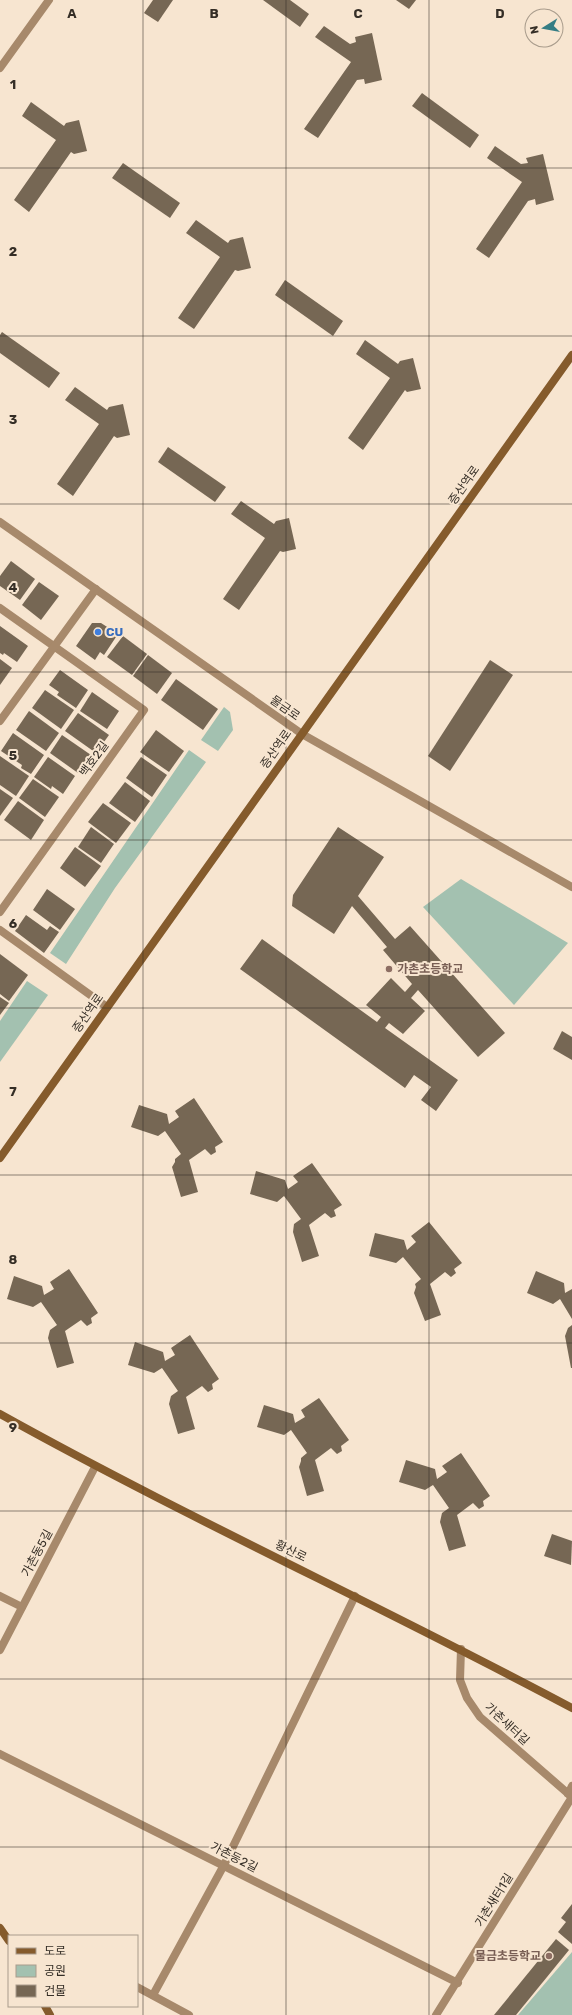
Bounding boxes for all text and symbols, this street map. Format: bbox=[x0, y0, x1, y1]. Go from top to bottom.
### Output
text: A bbox=[67, 6, 77, 21]
text: B bbox=[209, 6, 219, 21]
text: C bbox=[353, 6, 363, 21]
text: D bbox=[495, 6, 505, 21]
north arrow bbox=[524, 8, 564, 48]
text: N bbox=[528, 25, 542, 35]
text: 1 bbox=[10, 77, 16, 92]
text: 2 bbox=[9, 244, 17, 259]
text: 3 bbox=[9, 412, 18, 427]
street label: 증산역로 bbox=[446, 463, 482, 507]
text: 4 bbox=[9, 580, 18, 595]
place label: CU bbox=[106, 625, 123, 639]
marker: CU bbox=[93, 627, 103, 637]
street label: 물금로 bbox=[267, 693, 303, 723]
street label: 증산역로 bbox=[258, 727, 294, 771]
street label: 백호2길 bbox=[77, 739, 111, 779]
text: 5 bbox=[9, 748, 17, 763]
text: 6 bbox=[9, 916, 18, 931]
place label: 가촌초등학교 bbox=[397, 962, 463, 976]
marker: 가촌초등학교 bbox=[384, 964, 394, 974]
street label: 증산역로 bbox=[70, 991, 106, 1035]
text: 7 bbox=[9, 1084, 17, 1099]
text: 8 bbox=[9, 1252, 18, 1267]
text: 9 bbox=[9, 1420, 17, 1435]
street label: 가촌동5길 bbox=[19, 1527, 55, 1579]
street label: 황산로 bbox=[273, 1537, 309, 1565]
street label: 가촌새터길 bbox=[482, 1700, 532, 1748]
street label: 가촌동2길 bbox=[208, 1839, 260, 1875]
street label: 가촌새터1길 bbox=[472, 1871, 516, 1929]
legend bbox=[8, 1935, 138, 2007]
text: 도로 bbox=[44, 1944, 66, 1958]
place label: 물금초등학교 bbox=[475, 1949, 541, 1963]
marker: 물금초등학교 bbox=[544, 1951, 554, 1961]
text: 공원 bbox=[44, 1964, 66, 1978]
text: 건물 bbox=[44, 1984, 66, 1998]

